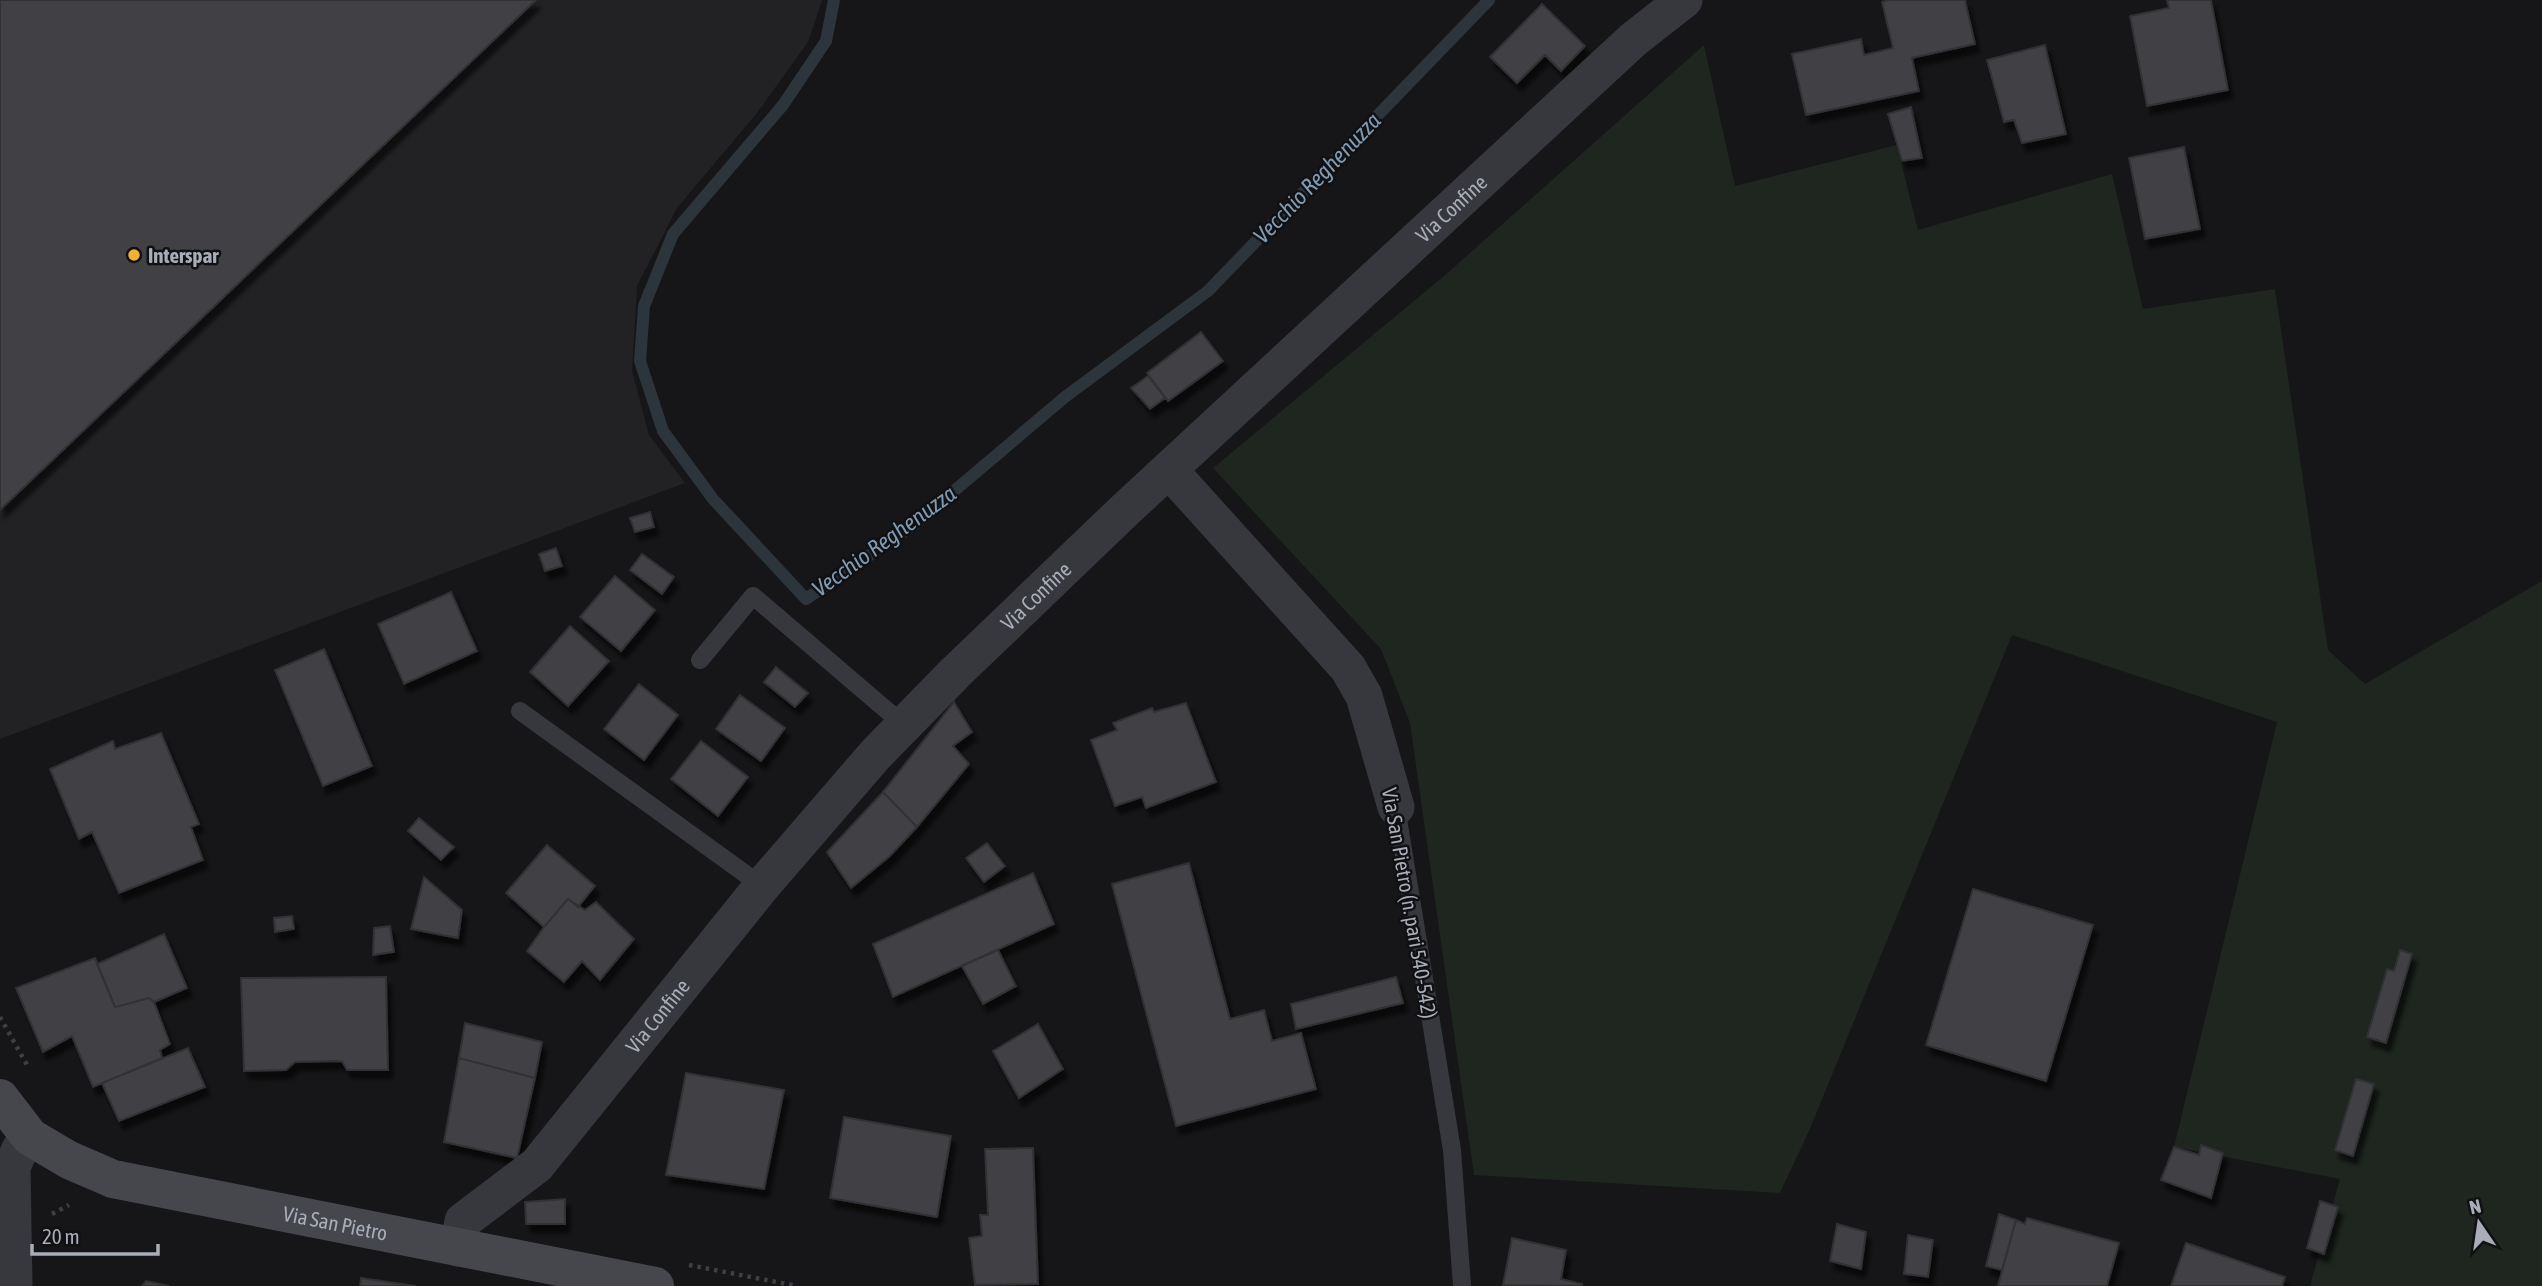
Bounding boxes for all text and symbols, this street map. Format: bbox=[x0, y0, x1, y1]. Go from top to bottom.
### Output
water label: Vecchio Reghenuzza bbox=[1248, 107, 1386, 249]
street label: Via Confine bbox=[1411, 170, 1491, 247]
place label: Interspar bbox=[148, 243, 219, 267]
marker: Interspar bbox=[126, 247, 142, 263]
water label: Vecchio Reghenuzza bbox=[807, 480, 961, 602]
street label: Via Confine bbox=[996, 557, 1076, 635]
street label: Via San Pietro (n. pari 540-542) bbox=[1378, 786, 1442, 1020]
street label: Via Confine bbox=[621, 974, 694, 1057]
north arrow bbox=[2444, 1188, 2514, 1258]
text: N bbox=[2467, 1194, 2483, 1218]
street label: Via San Pietro bbox=[281, 1201, 390, 1245]
scale bar bbox=[32, 1212, 158, 1256]
text: 20 m bbox=[42, 1224, 80, 1248]

